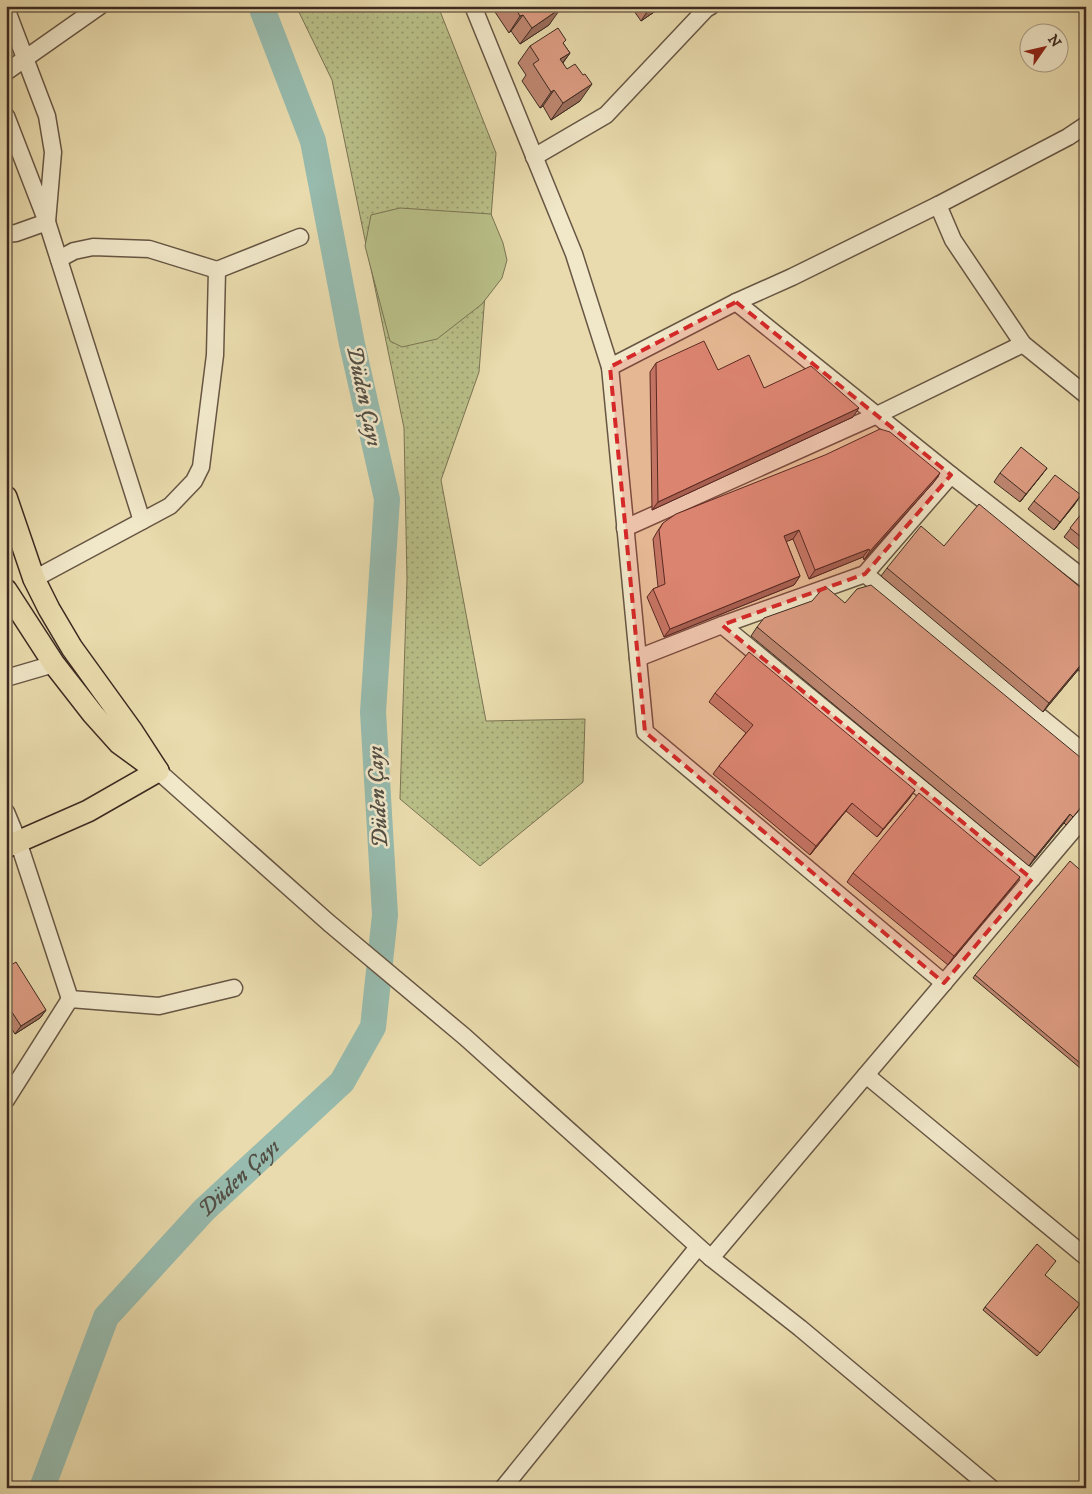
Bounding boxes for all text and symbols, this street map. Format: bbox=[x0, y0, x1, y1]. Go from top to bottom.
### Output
north arrow bbox=[1020, 22, 1070, 72]
text: N bbox=[1043, 31, 1065, 52]
water label: Düden Çayı bbox=[340, 343, 388, 449]
water label: Düden Çayı bbox=[362, 745, 394, 849]
water label: Düden Çayı bbox=[192, 1133, 286, 1223]

